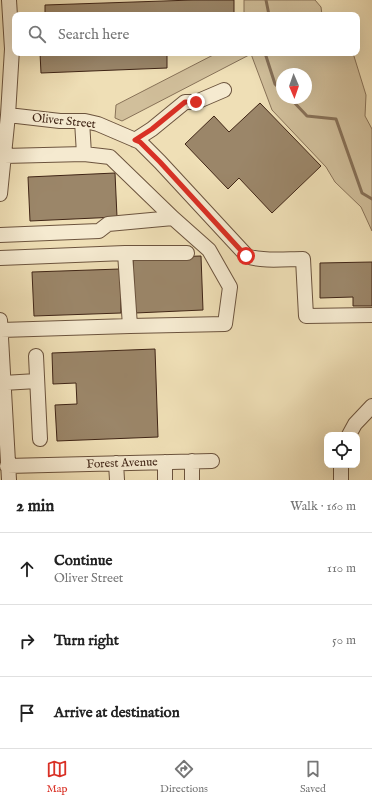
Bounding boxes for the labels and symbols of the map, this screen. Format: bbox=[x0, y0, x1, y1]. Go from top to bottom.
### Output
north arrow bbox=[276, 68, 312, 104]
route end bbox=[187, 93, 205, 111]
street label: Oliver Street bbox=[31, 110, 97, 132]
route start bbox=[237, 247, 255, 265]
street label: Forest Avenue bbox=[86, 454, 158, 472]

